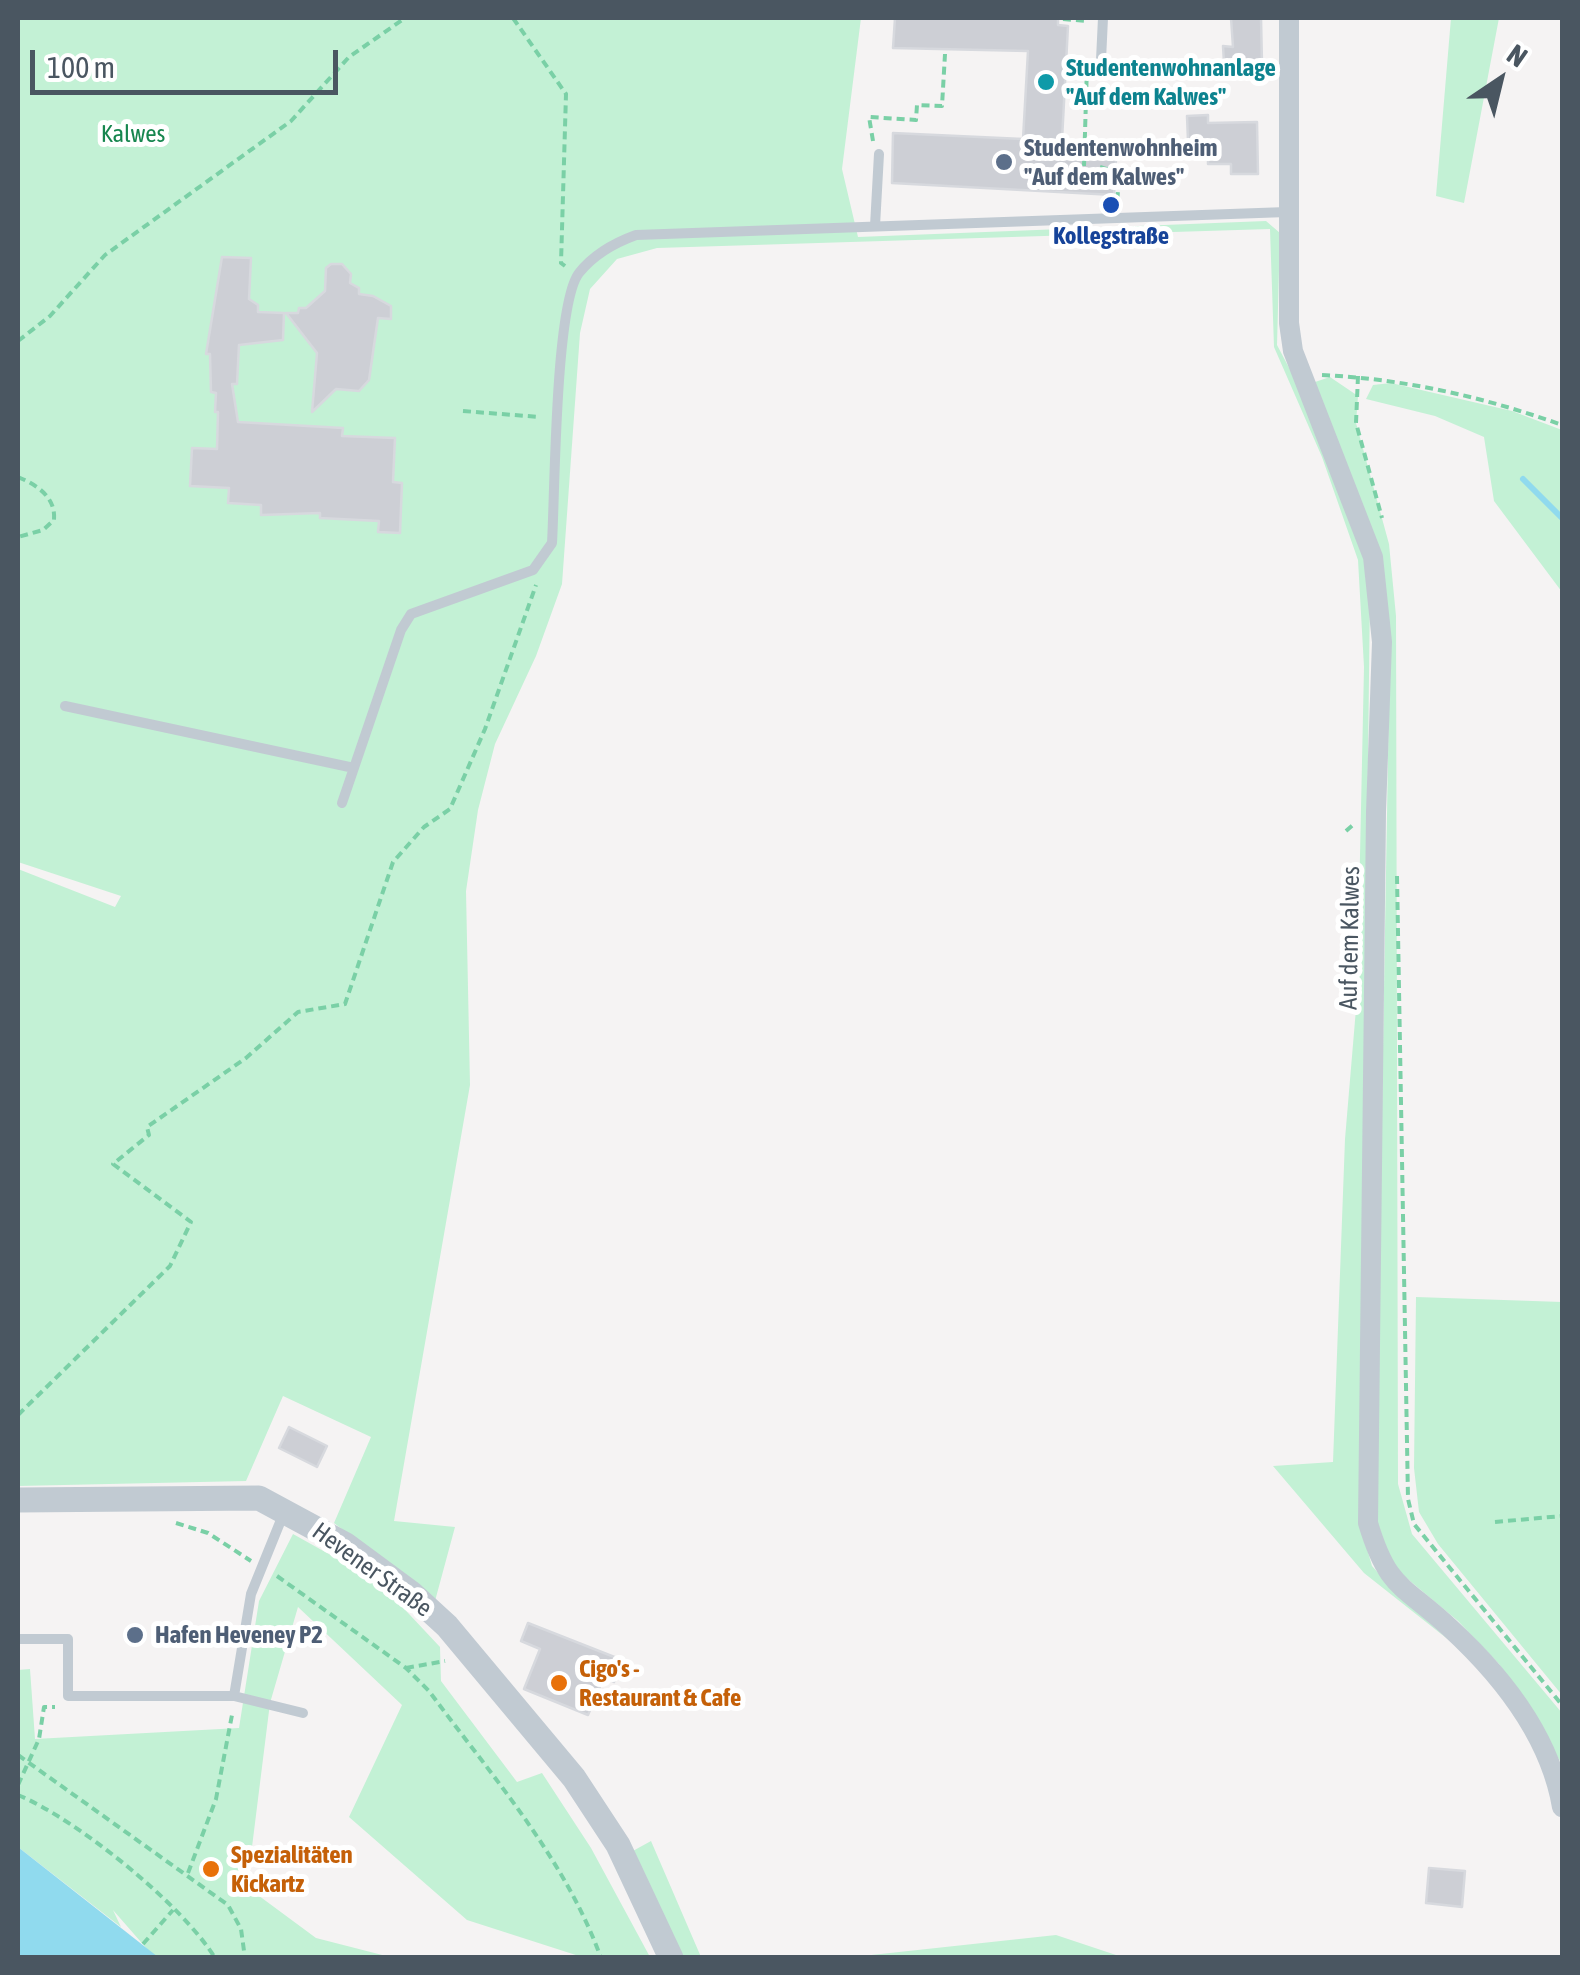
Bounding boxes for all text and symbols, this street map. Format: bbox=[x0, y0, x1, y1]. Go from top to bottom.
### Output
scale bar bbox=[35, 30, 342, 92]
north arrow bbox=[1450, 30, 1550, 130]
text: N bbox=[1501, 38, 1533, 73]
text: 100 m bbox=[47, 50, 115, 84]
place label: Studentenwohnanlage "Auf dem Kalwes" bbox=[1066, 53, 1276, 112]
marker: Studentenwohnanlage "Auf dem Kalwes" bbox=[1035, 71, 1057, 93]
park label: Kalwes bbox=[101, 119, 165, 149]
place label: Studentenwohnheim "Auf dem Kalwes" bbox=[1024, 133, 1217, 192]
marker: Studentenwohnheim "Auf dem Kalwes" bbox=[993, 151, 1015, 173]
marker: Kollegstraße bbox=[1100, 194, 1122, 216]
place label: Kollegstraße bbox=[1053, 221, 1169, 251]
street label: Auf dem Kalwes bbox=[1334, 866, 1366, 1010]
street label: Hevener Straße bbox=[306, 1517, 438, 1623]
place label: Hafen Heveney P2 bbox=[155, 1620, 323, 1650]
marker: Hafen Heveney P2 bbox=[124, 1624, 146, 1646]
place label: Cigo's - Restaurant & Cafe bbox=[579, 1654, 741, 1713]
marker: Cigo's - Restaurant & Cafe bbox=[548, 1672, 570, 1694]
place label: Spezialitäten Kickartz bbox=[231, 1840, 353, 1899]
marker: Spezialitäten Kickartz bbox=[200, 1858, 222, 1880]

